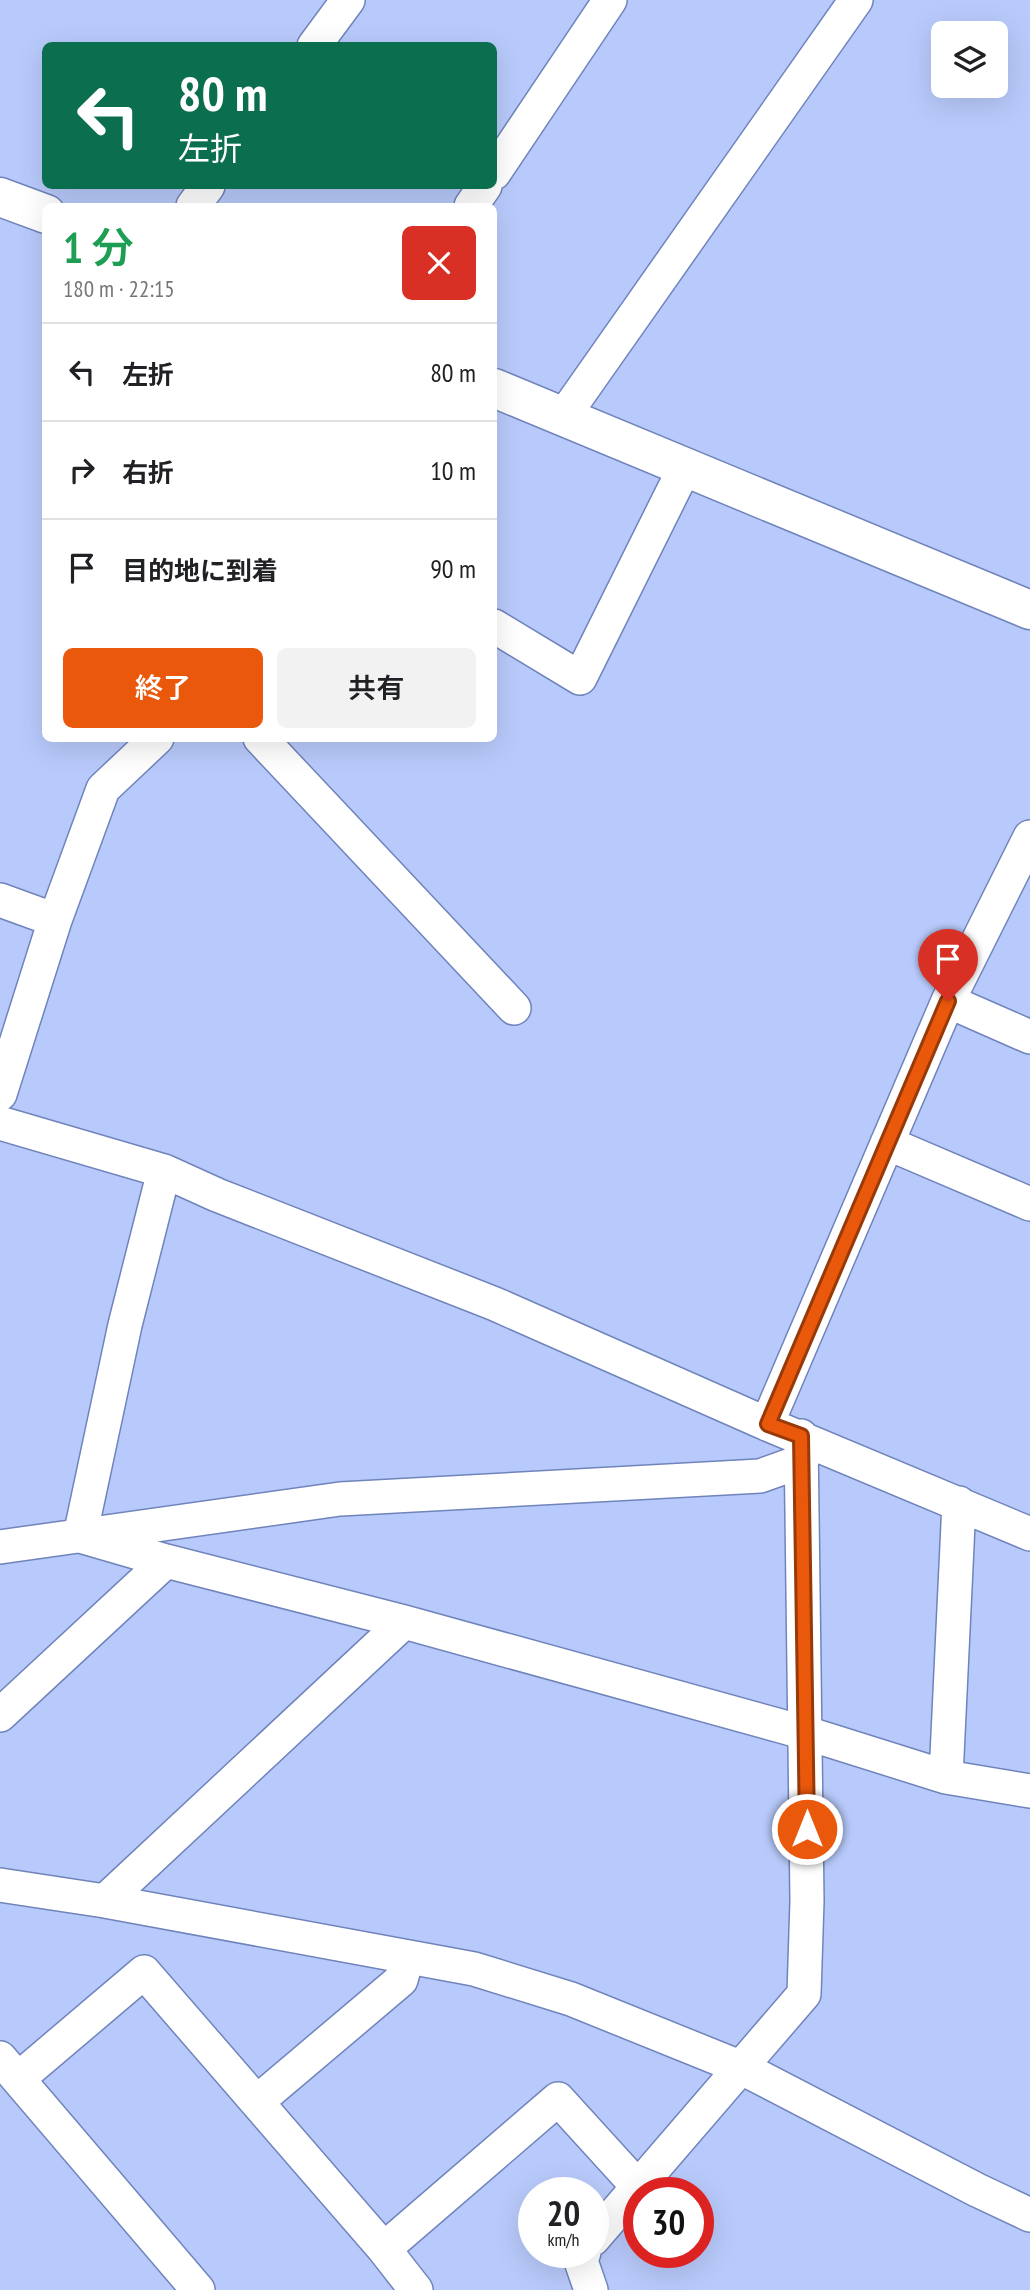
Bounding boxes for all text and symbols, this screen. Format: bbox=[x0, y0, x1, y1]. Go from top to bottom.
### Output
map controls bbox=[931, 21, 1008, 98]
button: layers bbox=[931, 21, 1008, 98]
text: 80 m bbox=[178, 61, 267, 125]
icon: left bbox=[63, 70, 154, 161]
text: 左折 bbox=[178, 127, 242, 169]
text: 1 分 bbox=[63, 220, 134, 275]
button: close bbox=[402, 226, 476, 300]
text: 180 m · 22:15 bbox=[63, 274, 175, 303]
icon: left bbox=[63, 353, 101, 391]
text: 80 m bbox=[430, 356, 476, 389]
text: 左折 bbox=[122, 358, 174, 391]
icon: right bbox=[63, 451, 101, 489]
text: 10 m bbox=[430, 454, 476, 487]
text: 右折 bbox=[122, 456, 174, 489]
icon: arrive bbox=[63, 549, 101, 587]
text: 90 m bbox=[430, 552, 476, 585]
text: 目的地に到着 bbox=[122, 554, 278, 587]
button: 終了 bbox=[63, 648, 263, 728]
button: 共有 bbox=[277, 648, 476, 728]
pin bbox=[918, 929, 978, 1001]
icon: arrive bbox=[929, 940, 967, 978]
position arrow bbox=[770, 1792, 844, 1866]
speed limit sign: 30 bbox=[623, 2177, 714, 2268]
text: 20 bbox=[547, 2190, 580, 2236]
text: km/h bbox=[548, 2228, 579, 2251]

